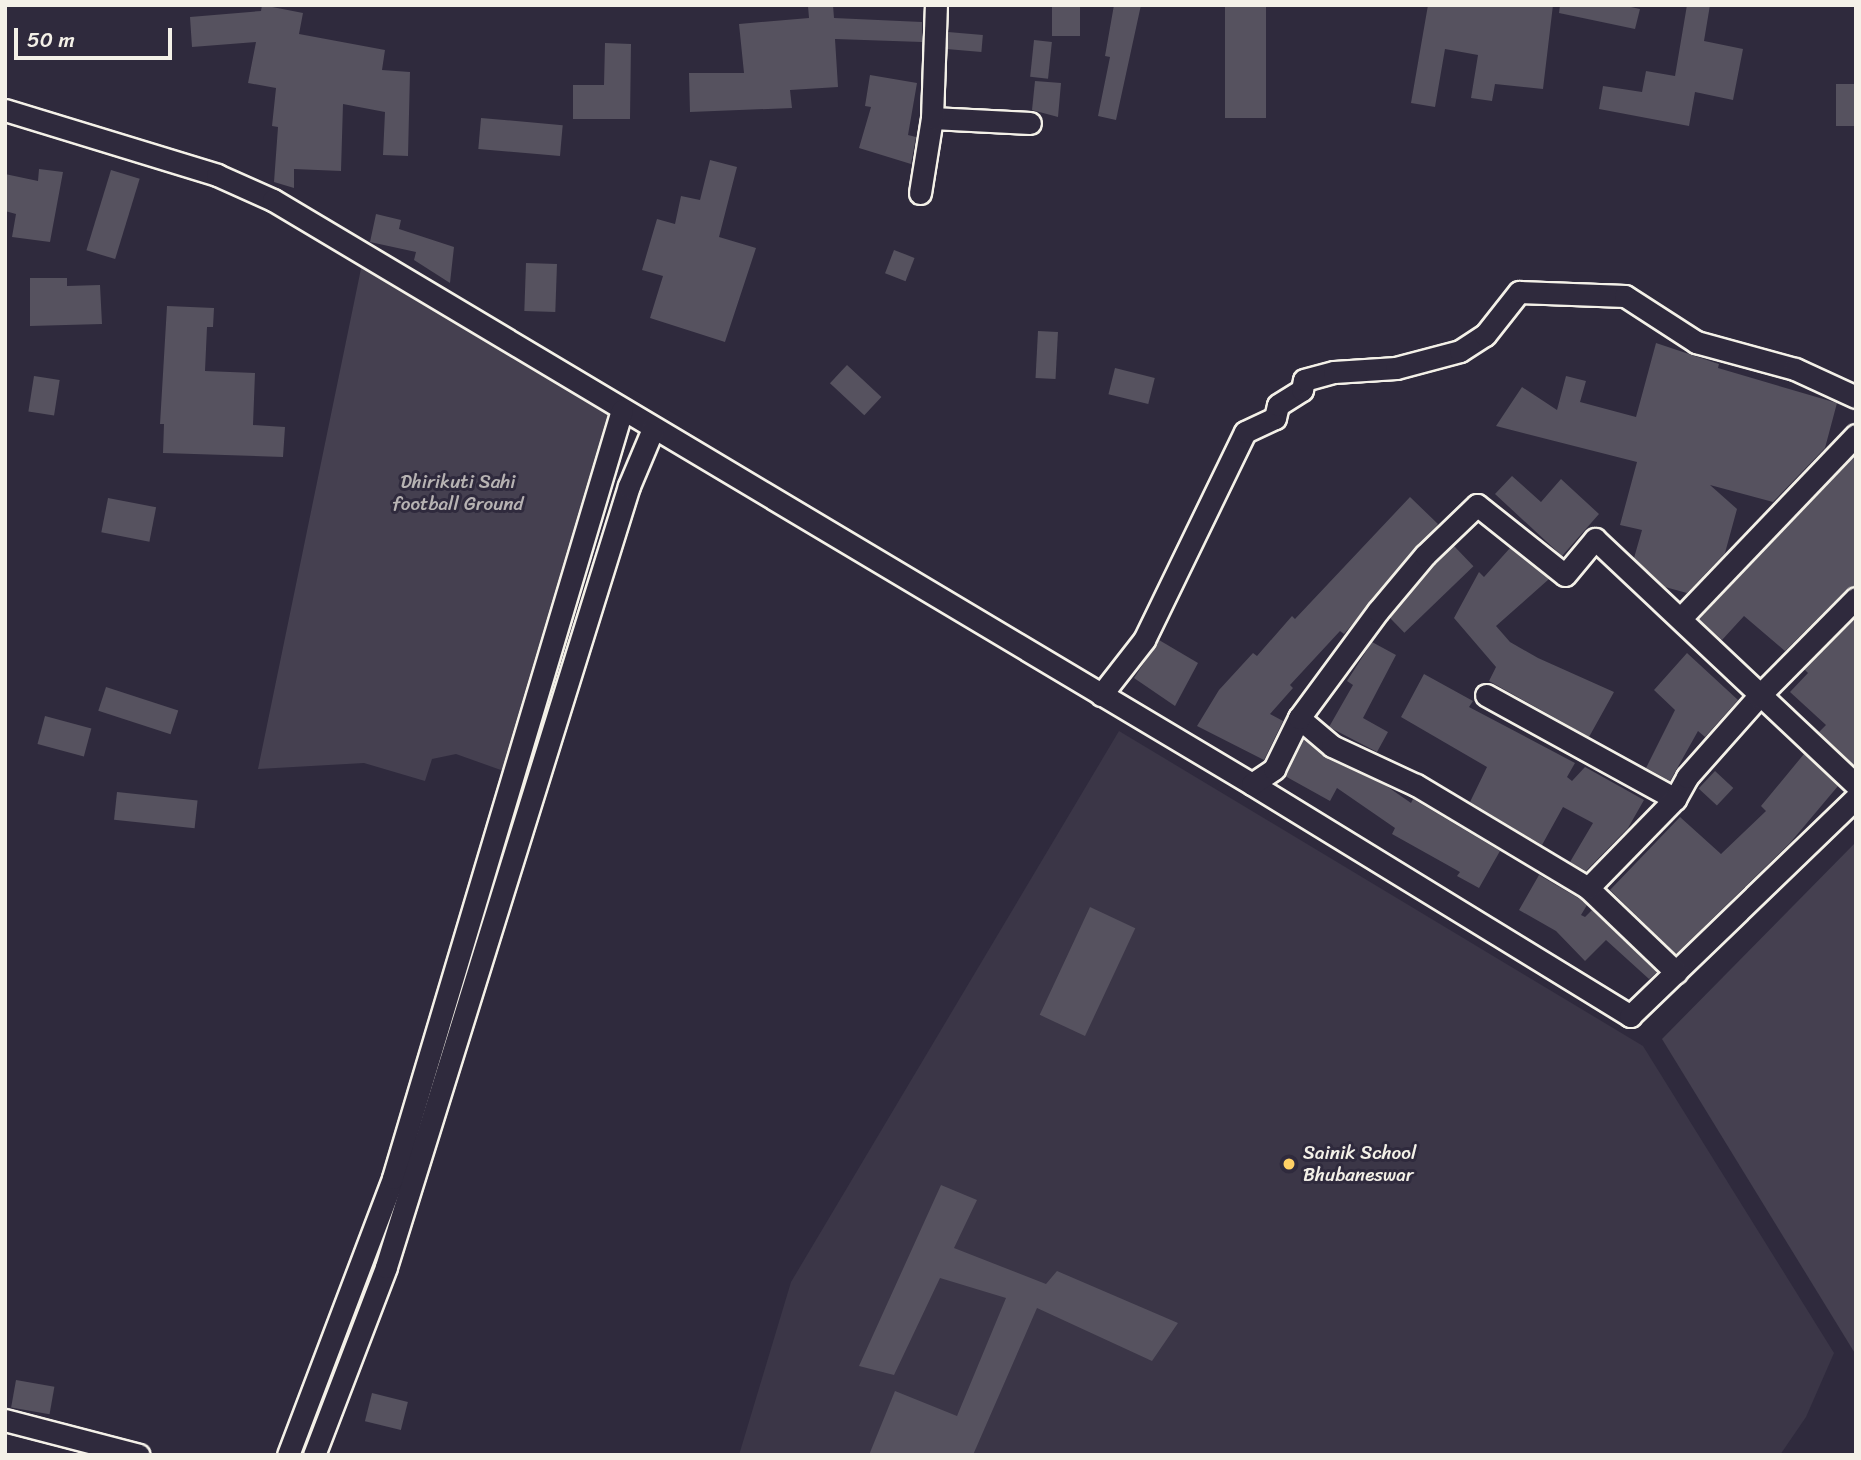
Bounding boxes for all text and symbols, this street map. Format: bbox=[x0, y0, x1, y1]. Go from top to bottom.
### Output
scale bar bbox=[18, 14, 175, 58]
text: 50 m bbox=[27, 21, 75, 59]
park label: Dhirikuti Sahi football Ground bbox=[392, 471, 524, 515]
place label: Sainik School Bhubaneswar bbox=[1303, 1142, 1416, 1186]
marker: Sainik School Bhubaneswar bbox=[1281, 1156, 1297, 1172]

